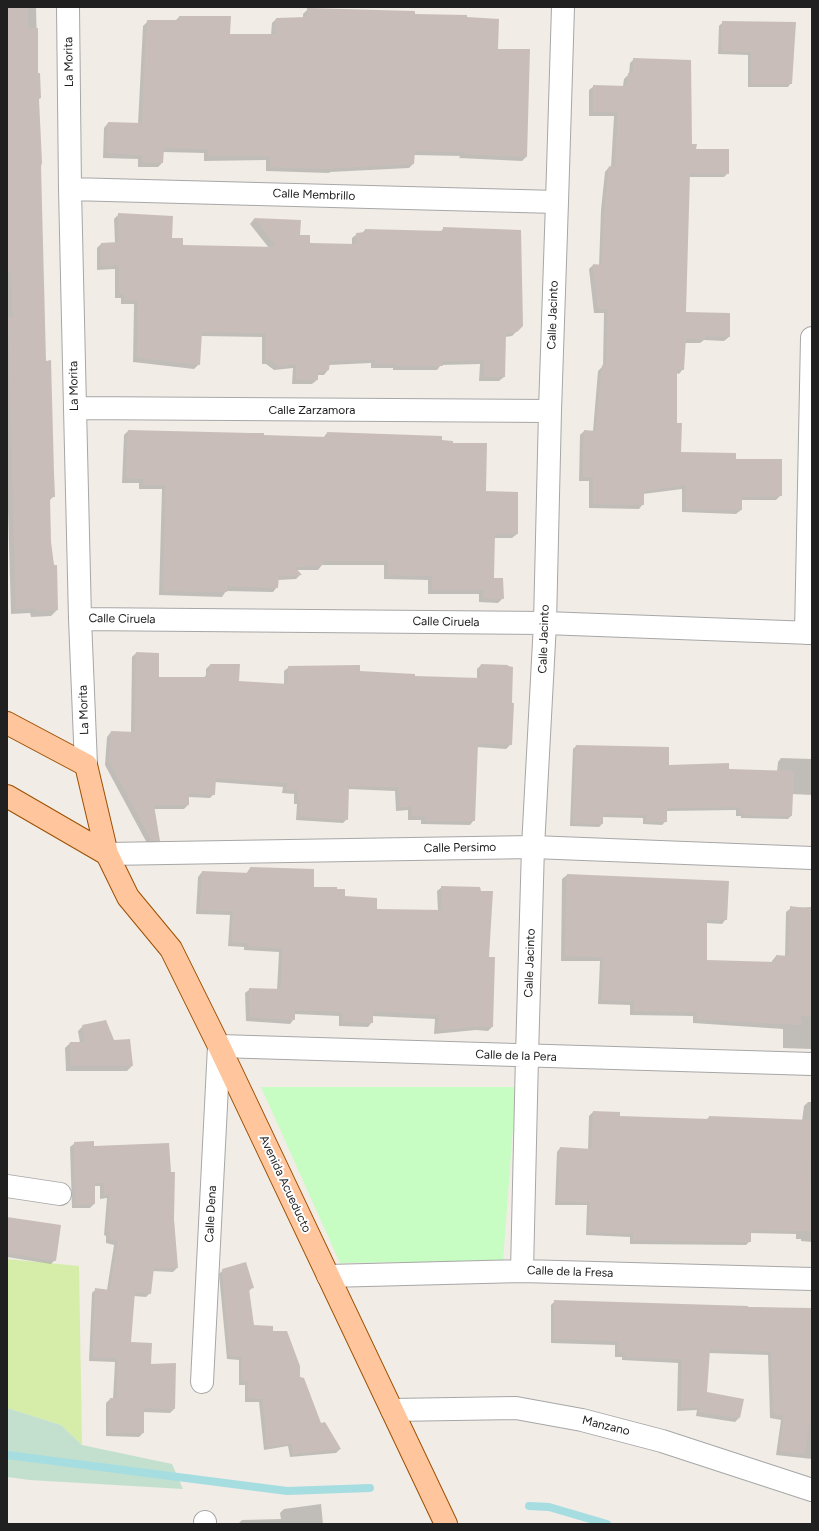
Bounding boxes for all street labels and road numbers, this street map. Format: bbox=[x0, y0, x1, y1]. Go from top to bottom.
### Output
street label: La Morita bbox=[61, 37, 77, 87]
street label: Calle Membrillo bbox=[272, 186, 356, 204]
street label: Calle Jacinto bbox=[545, 280, 561, 350]
street label: La Morita bbox=[66, 361, 82, 411]
street label: Calle Zarzamora bbox=[269, 403, 355, 417]
street label: Calle Jacinto bbox=[536, 604, 552, 674]
street label: Calle Ciruela bbox=[88, 611, 156, 627]
street label: Calle Ciruela bbox=[412, 614, 480, 630]
street label: La Morita bbox=[76, 685, 92, 735]
street label: Calle Persimo bbox=[424, 840, 496, 856]
street label: Calle Jacinto bbox=[522, 928, 538, 998]
street label: Calle de la Pera bbox=[475, 1047, 557, 1065]
street label: Avenida Acueducto bbox=[256, 1133, 314, 1235]
street label: Calle Dena bbox=[202, 1185, 220, 1243]
street label: Calle de la Fresa bbox=[526, 1263, 614, 1281]
street label: Manzano bbox=[581, 1413, 631, 1439]

